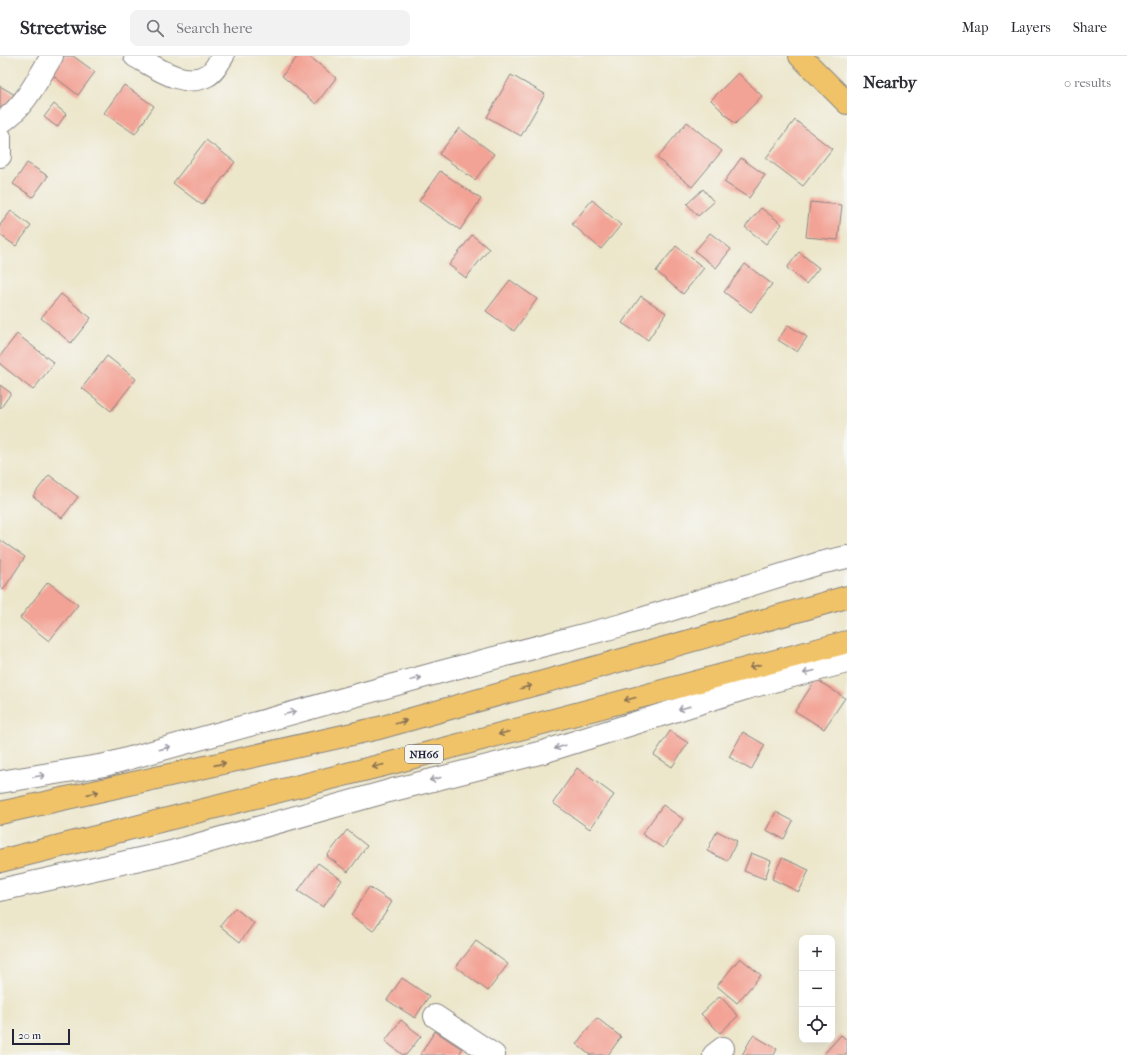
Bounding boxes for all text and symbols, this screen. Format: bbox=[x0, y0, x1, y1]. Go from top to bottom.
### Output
search box bbox=[130, 10, 410, 46]
text: Streetwise bbox=[20, 17, 106, 39]
icon: search bbox=[144, 17, 166, 39]
text: Search here bbox=[176, 19, 252, 37]
text: Map bbox=[962, 19, 989, 36]
text: Layers bbox=[1011, 19, 1051, 36]
text: Share bbox=[1073, 19, 1107, 36]
text: Nearby bbox=[863, 72, 917, 92]
text: 0 results bbox=[1064, 75, 1111, 90]
one-way arrow bbox=[749, 663, 762, 670]
one-way arrow bbox=[803, 669, 816, 676]
one-way arrow bbox=[409, 674, 422, 682]
one-way arrow bbox=[519, 683, 532, 690]
one-way arrow bbox=[623, 696, 636, 703]
one-way arrow bbox=[679, 704, 691, 712]
one-way arrow bbox=[284, 709, 297, 716]
one-way arrow bbox=[394, 718, 407, 725]
one-way arrow bbox=[498, 729, 511, 737]
one-way arrow bbox=[159, 744, 172, 751]
one-way arrow bbox=[554, 744, 567, 751]
road number: NH66 bbox=[405, 745, 443, 763]
one-way arrow bbox=[213, 760, 226, 768]
one-way arrow bbox=[372, 762, 385, 770]
one-way arrow bbox=[32, 772, 45, 780]
one-way arrow bbox=[428, 776, 441, 784]
one-way arrow bbox=[86, 788, 99, 796]
map controls bbox=[799, 935, 835, 1043]
button: + bbox=[799, 935, 835, 971]
button: − bbox=[799, 971, 835, 1007]
button: locate bbox=[799, 1007, 835, 1043]
scale bar bbox=[12, 1027, 70, 1046]
text: 20 m bbox=[18, 1029, 41, 1042]

